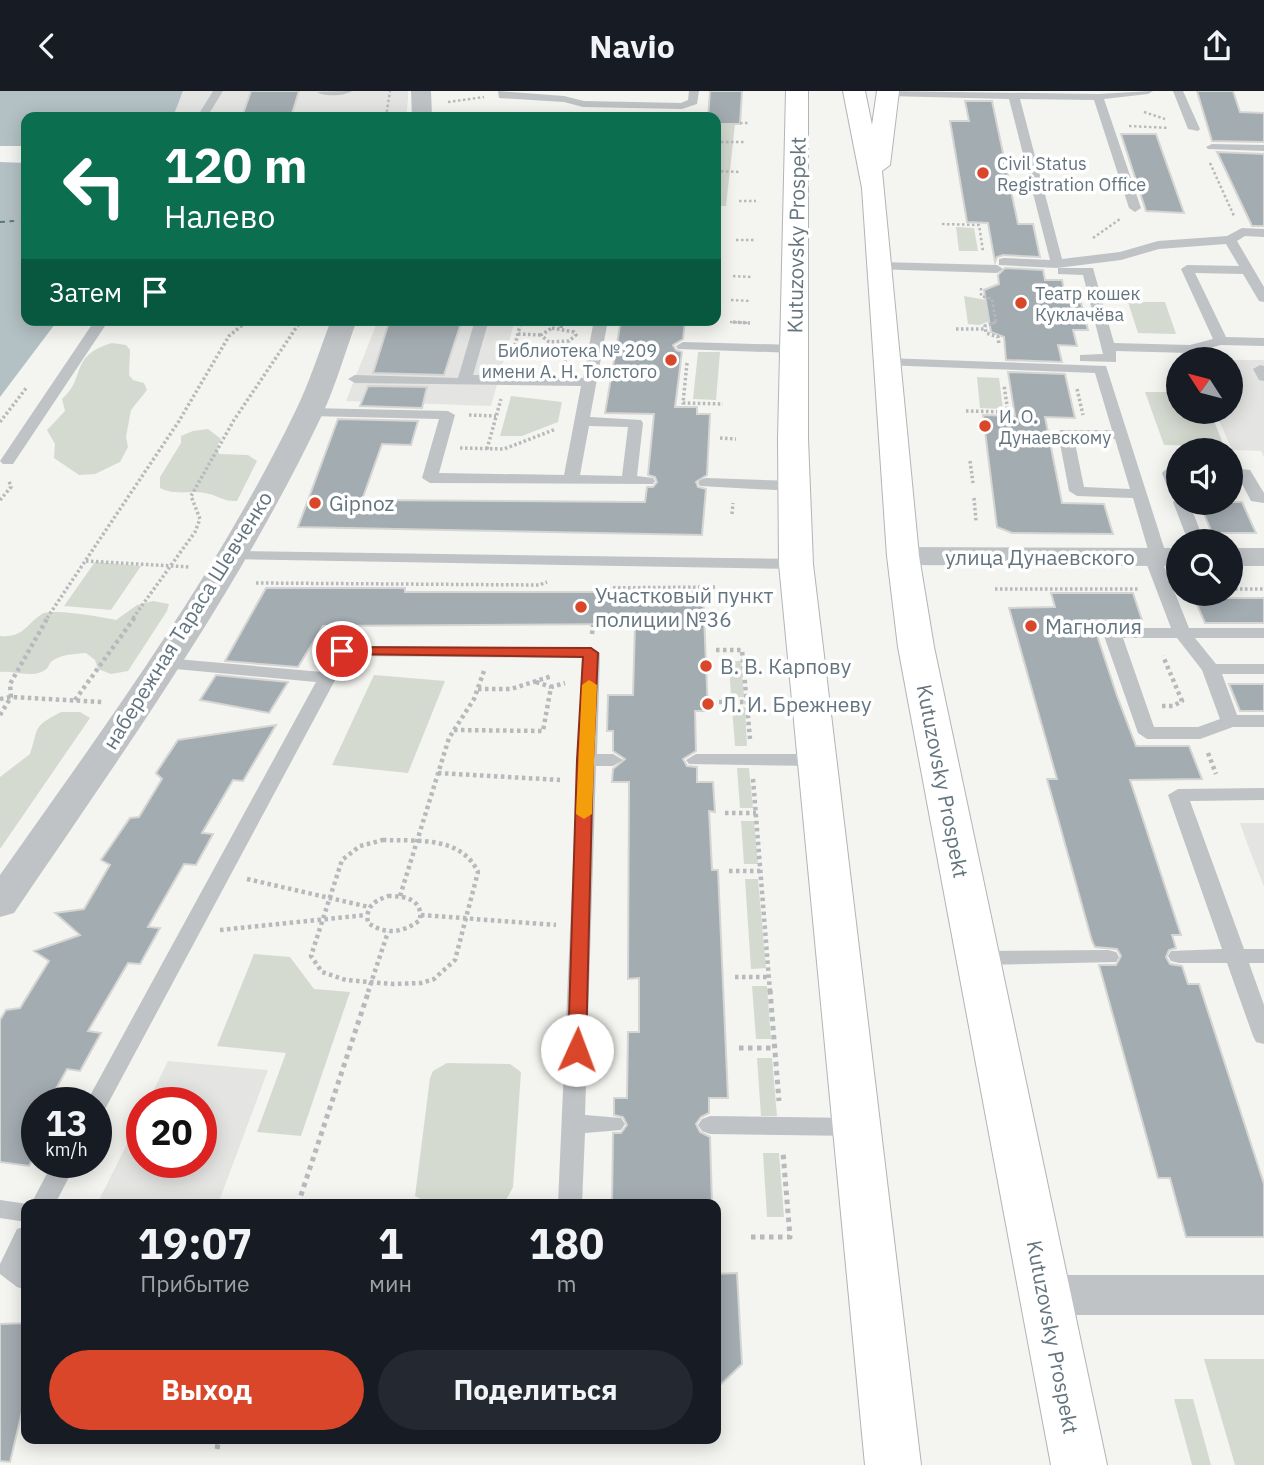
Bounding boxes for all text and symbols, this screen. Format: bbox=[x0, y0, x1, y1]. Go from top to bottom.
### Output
text: Navio bbox=[589, 25, 675, 67]
icon: back bbox=[28, 27, 66, 65]
icon: share bbox=[1198, 27, 1236, 65]
text: 120 m bbox=[164, 133, 308, 196]
street label: Kutuzovsky Prospekt bbox=[780, 136, 812, 334]
icon: left bbox=[49, 140, 140, 231]
place label: Civil Status Registration Office bbox=[997, 152, 1146, 196]
marker: Civil Status Registration Office bbox=[975, 165, 991, 181]
text: Налево bbox=[164, 195, 275, 237]
icon: arrive bbox=[136, 273, 174, 311]
text: Затем bbox=[49, 275, 122, 309]
place label: Театр кошек Куклачёва bbox=[1035, 282, 1140, 326]
marker: Театр кошек Куклачёва bbox=[1013, 295, 1029, 311]
place label: Библиотека № 209 имени А. Н. Толстого bbox=[481, 339, 657, 383]
north arrow bbox=[1166, 347, 1242, 423]
map controls bbox=[1166, 347, 1243, 606]
marker: Библиотека № 209 имени А. Н. Толстого bbox=[663, 352, 679, 368]
place label: И. О. Дунаевскому bbox=[999, 405, 1111, 449]
marker: И. О. Дунаевскому bbox=[977, 418, 993, 434]
button: sound bbox=[1166, 438, 1243, 515]
street label: набережная Тараса Шевченко bbox=[96, 486, 278, 754]
place label: Gipnoz bbox=[329, 489, 395, 517]
marker: Gipnoz bbox=[307, 495, 323, 511]
button: search bbox=[1166, 529, 1243, 606]
street label: улица Дунаевского bbox=[945, 543, 1135, 571]
place label: Участковый пункт полиции №36 bbox=[595, 581, 773, 633]
marker: Участковый пункт полиции №36 bbox=[573, 599, 589, 615]
place label: Магнолия bbox=[1045, 612, 1142, 640]
marker: Магнолия bbox=[1023, 618, 1039, 634]
pin bbox=[312, 621, 372, 681]
icon: arrive bbox=[323, 632, 361, 670]
place label: В. В. Карпову bbox=[720, 652, 852, 680]
marker: В. В. Карпову bbox=[698, 658, 714, 674]
street label: Kutuzovsky Prospekt bbox=[911, 682, 975, 880]
place label: Л. И. Брежневу bbox=[722, 690, 872, 718]
marker: Л. И. Брежневу bbox=[700, 696, 716, 712]
position arrow bbox=[540, 1013, 614, 1087]
speed limit sign: 20 bbox=[126, 1087, 217, 1178]
text: 13 bbox=[45, 1100, 88, 1146]
text: km/h bbox=[45, 1138, 88, 1161]
text: 19:07 bbox=[138, 1216, 252, 1271]
text: 1 bbox=[378, 1216, 403, 1271]
text: 180 bbox=[529, 1216, 604, 1271]
street label: Kutuzovsky Prospekt bbox=[1021, 1238, 1085, 1436]
text: Прибытие bbox=[140, 1268, 250, 1298]
text: мин bbox=[369, 1268, 412, 1298]
text: m bbox=[556, 1268, 577, 1298]
button: Выход bbox=[49, 1350, 364, 1430]
button: Поделиться bbox=[378, 1350, 693, 1430]

